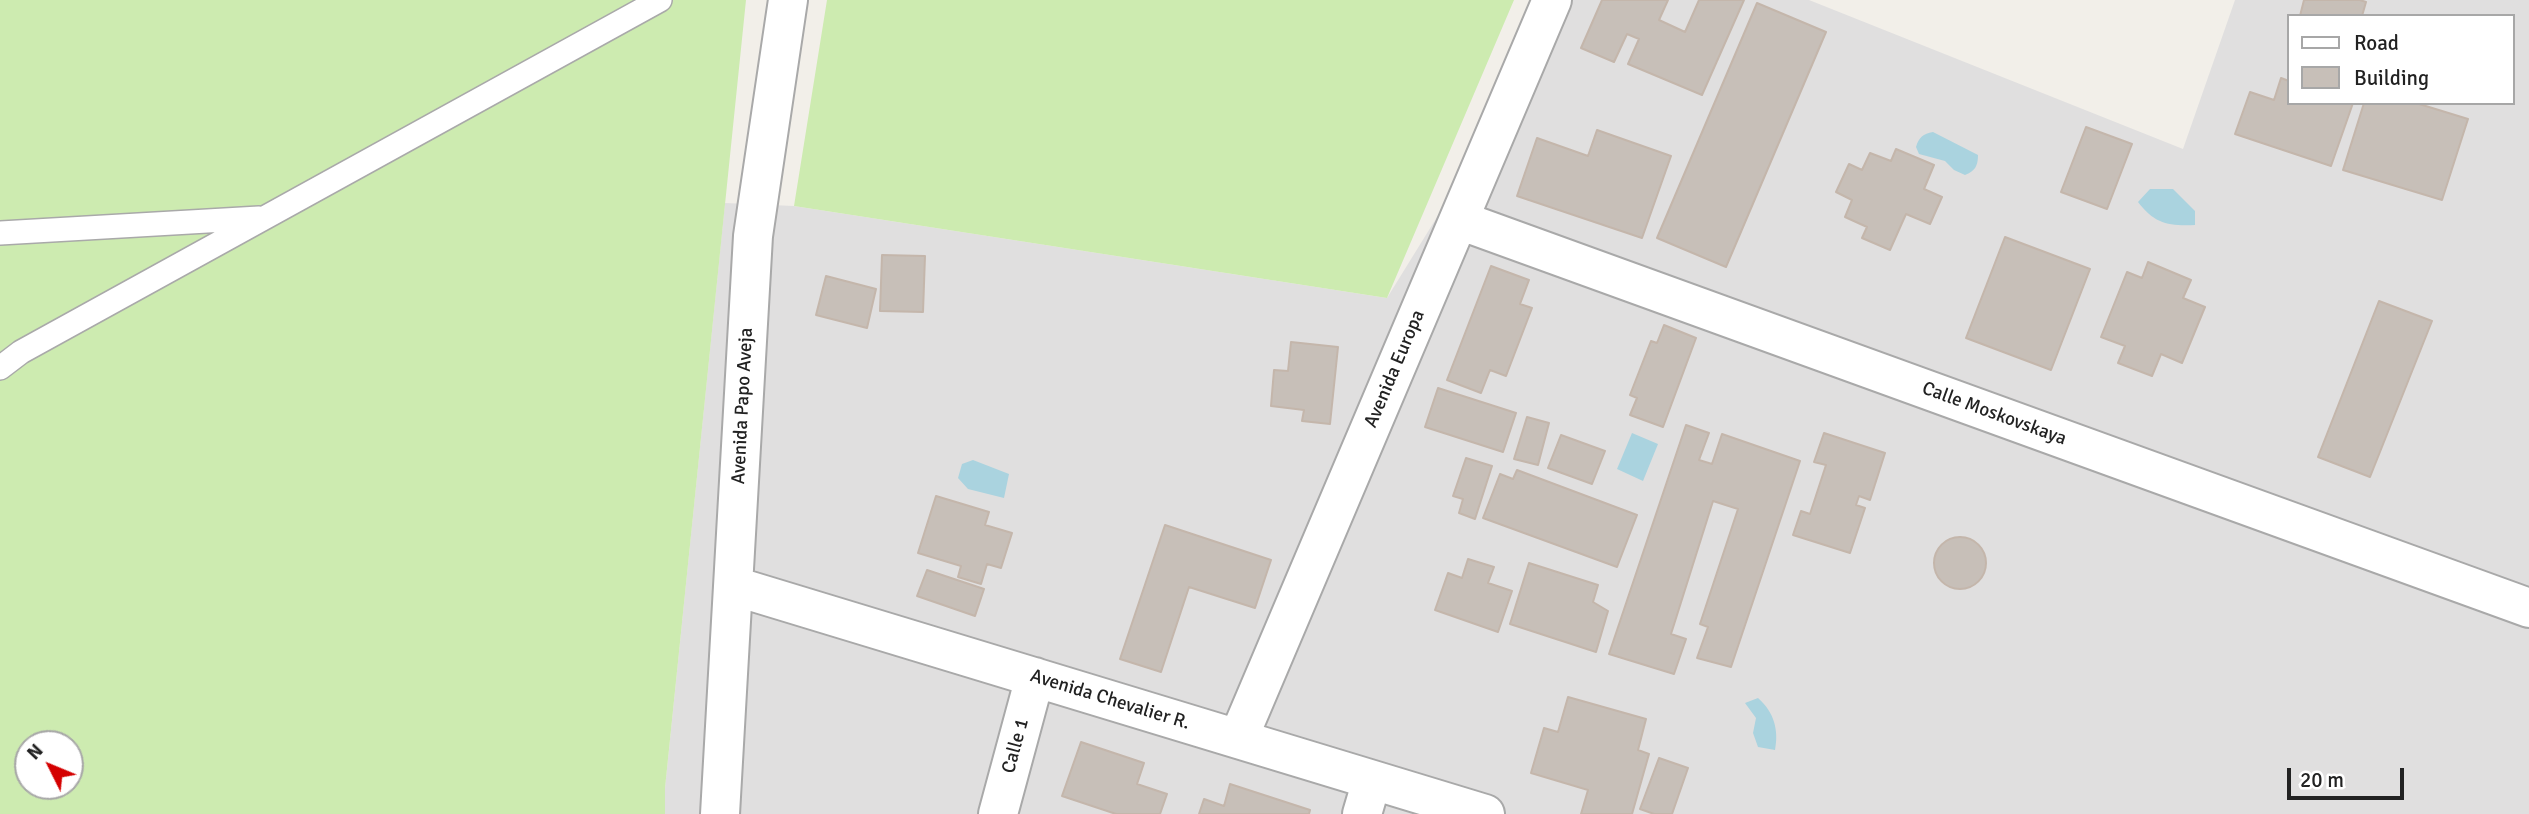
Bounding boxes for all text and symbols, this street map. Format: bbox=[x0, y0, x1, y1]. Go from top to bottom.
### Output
legend bbox=[2288, 14, 2515, 105]
text: Road bbox=[2354, 30, 2399, 56]
text: Building bbox=[2354, 65, 2429, 91]
street label: Avenida Europa bbox=[1360, 307, 1430, 431]
street label: Avenida Papo Aveja bbox=[728, 327, 758, 485]
street label: Calle Moskovskaya bbox=[1919, 377, 2069, 451]
street label: Avenida Chevalier R. bbox=[1027, 665, 1193, 735]
street label: Calle 1 bbox=[998, 716, 1034, 776]
north arrow bbox=[14, 730, 84, 800]
text: N bbox=[22, 739, 48, 765]
scale bar bbox=[2291, 754, 2408, 798]
text: 20 m bbox=[2300, 767, 2344, 793]

